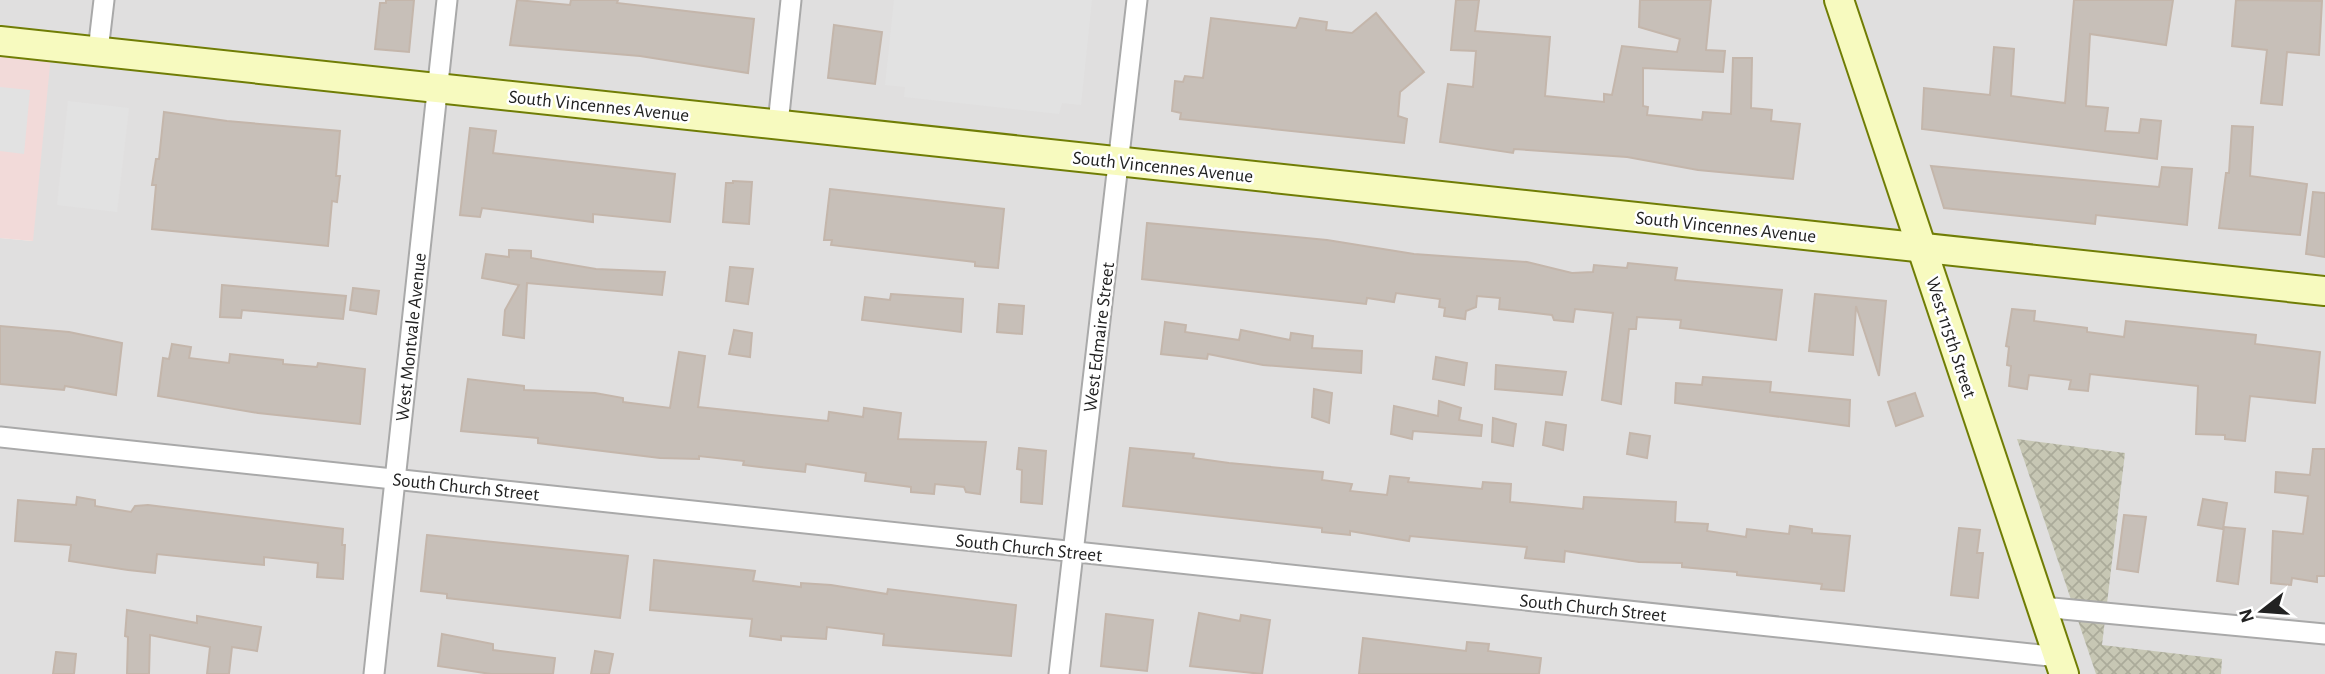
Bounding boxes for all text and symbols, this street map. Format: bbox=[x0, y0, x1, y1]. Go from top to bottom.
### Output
street label: South Vincennes Avenue bbox=[508, 88, 690, 125]
street label: South Vincennes Avenue bbox=[1072, 149, 1254, 186]
street label: South Vincennes Avenue bbox=[1635, 209, 1817, 246]
street label: West Montvale Avenue bbox=[393, 252, 430, 422]
street label: West Edmaire Street bbox=[1081, 261, 1118, 413]
street label: West 115th Street bbox=[1922, 275, 1979, 400]
street label: South Church Street bbox=[392, 470, 540, 505]
street label: South Church Street bbox=[955, 531, 1103, 566]
north arrow bbox=[2227, 576, 2297, 646]
street label: South Church Street bbox=[1519, 591, 1667, 626]
text: N bbox=[2236, 606, 2258, 625]

